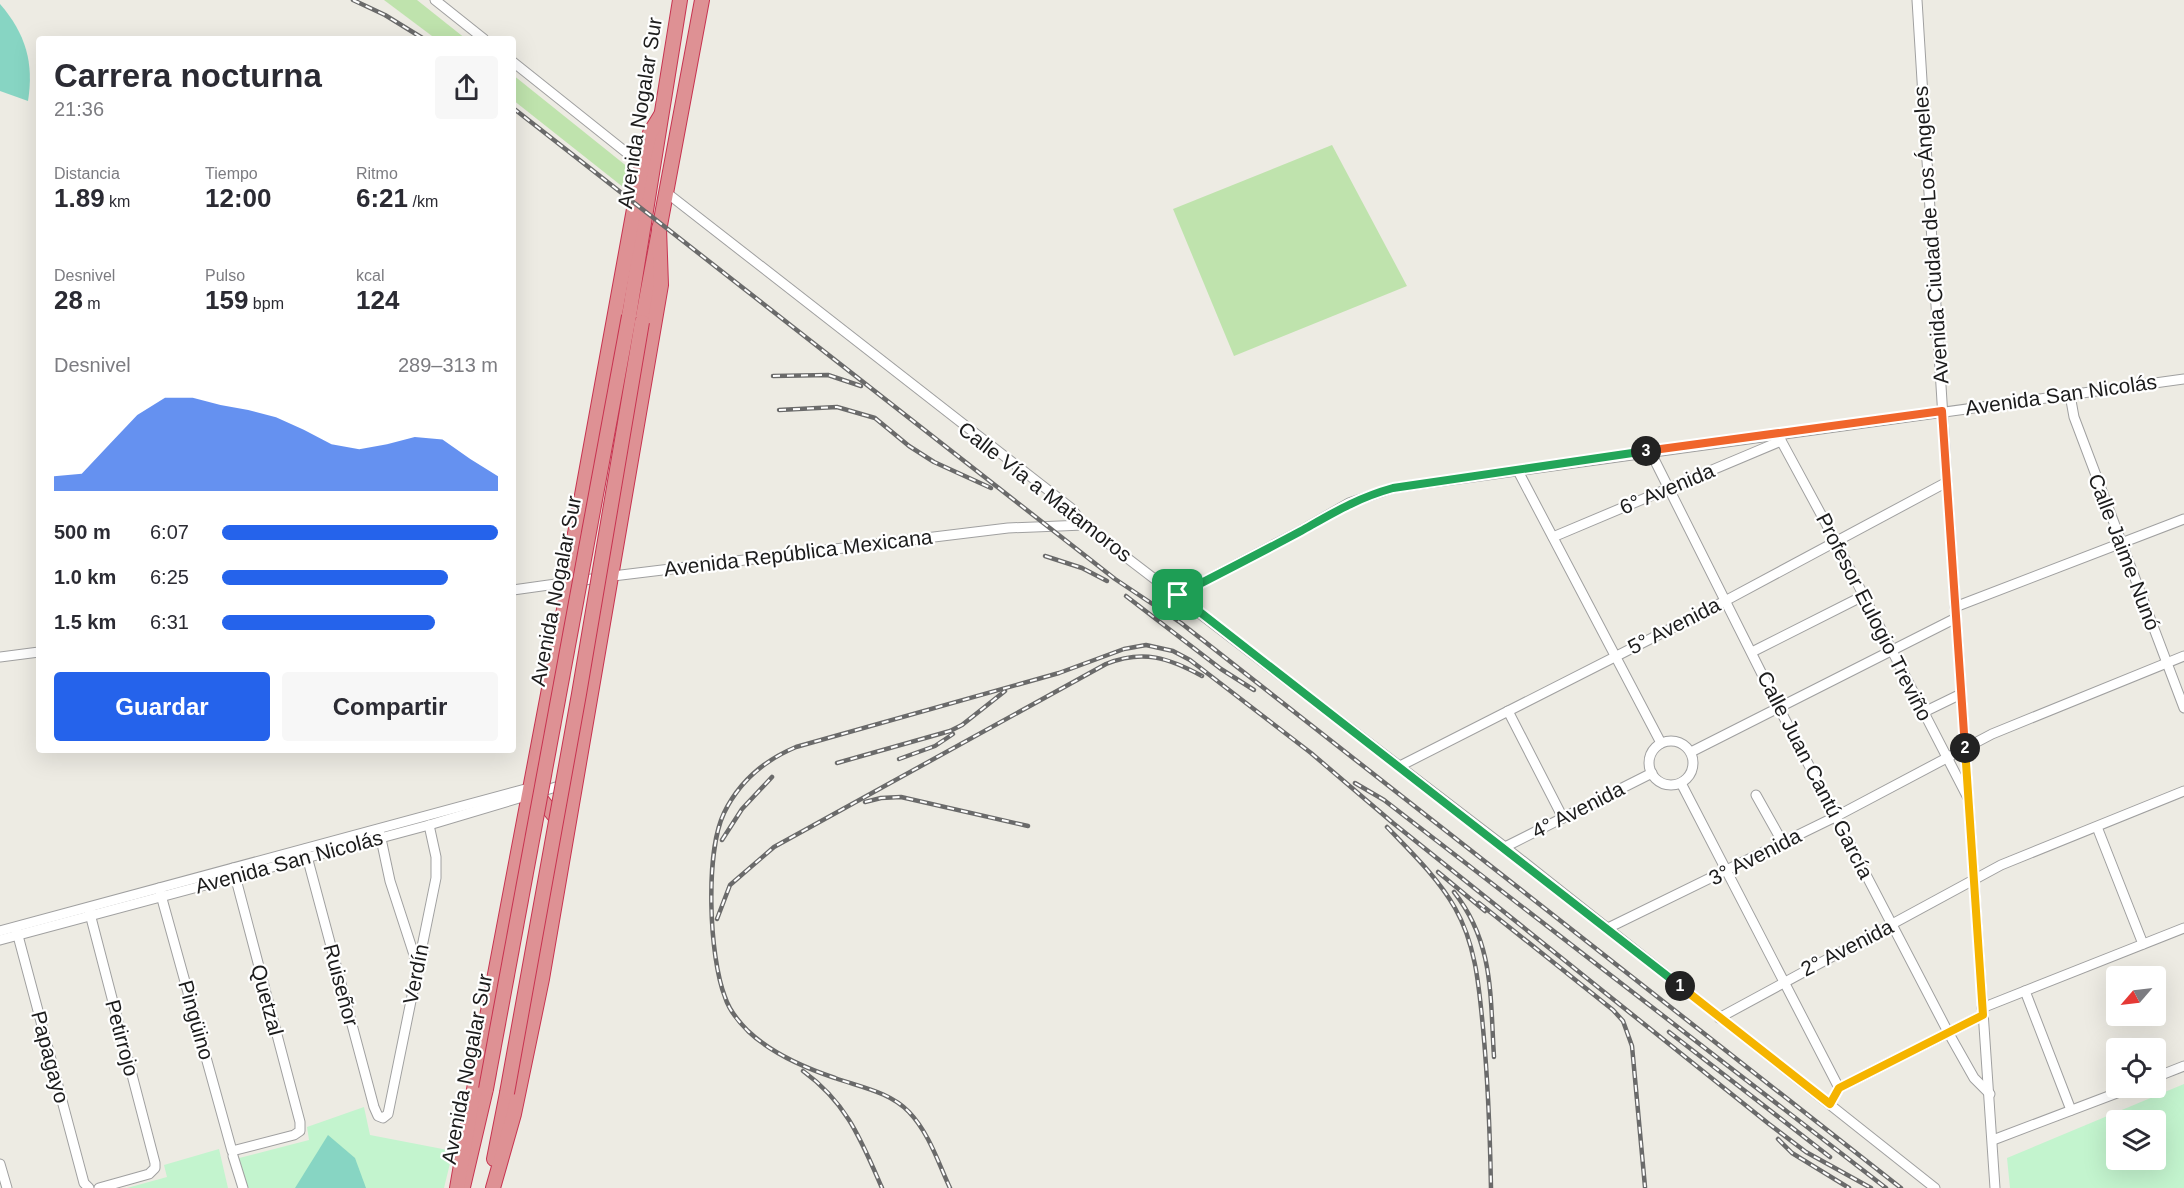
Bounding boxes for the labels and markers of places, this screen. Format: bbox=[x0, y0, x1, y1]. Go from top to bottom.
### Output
pin: 3 bbox=[1631, 436, 1661, 466]
pin bbox=[1152, 569, 1203, 620]
pin: 2 bbox=[1950, 733, 1980, 763]
pin: 1 bbox=[1665, 971, 1695, 1001]

